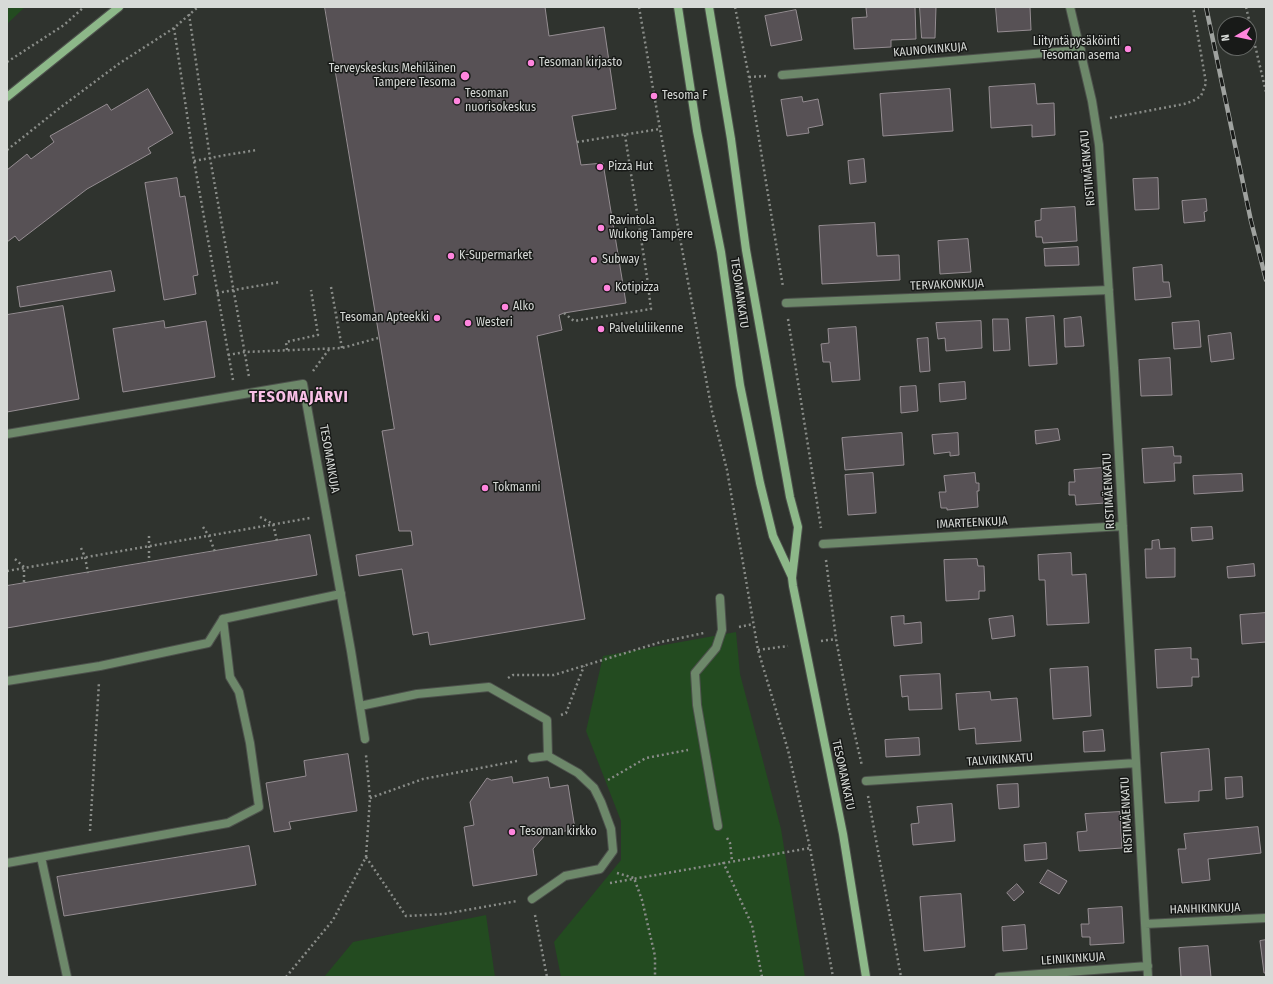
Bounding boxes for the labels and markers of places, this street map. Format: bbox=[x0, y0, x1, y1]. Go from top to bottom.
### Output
place label: Liityntäpysäköinti Tesoman asema bbox=[1033, 35, 1120, 63]
marker: Liityntäpysäköinti Tesoman asema bbox=[1123, 44, 1133, 54]
place label: Tesoman kirjasto bbox=[539, 56, 622, 70]
marker: Tesoman kirjasto bbox=[526, 58, 536, 68]
place label: Terveyskeskus Mehiläinen Tampere Tesoma bbox=[329, 62, 456, 90]
marker: Terveyskeskus Mehiläinen Tampere Tesoma bbox=[459, 70, 471, 82]
place label: Tesoman nuorisokeskus bbox=[465, 87, 536, 115]
place label: Tesoma F bbox=[662, 89, 707, 103]
marker: Tesoma F bbox=[649, 91, 659, 101]
marker: Tesoman nuorisokeskus bbox=[452, 96, 462, 106]
place label: Pizza Hut bbox=[608, 160, 653, 174]
marker: Pizza Hut bbox=[595, 162, 605, 172]
place label: Ravintola Wukong Tampere bbox=[609, 214, 693, 242]
marker: Ravintola Wukong Tampere bbox=[596, 223, 606, 233]
place label: K-Supermarket bbox=[459, 249, 532, 263]
marker: K-Supermarket bbox=[446, 251, 456, 261]
place label: Subway bbox=[602, 253, 639, 267]
marker: Subway bbox=[589, 255, 599, 265]
place label: Kotipizza bbox=[615, 281, 659, 295]
marker: Kotipizza bbox=[602, 283, 612, 293]
place label: Alko bbox=[513, 300, 534, 314]
marker: Alko bbox=[500, 302, 510, 312]
place label: Tesoman Apteekki bbox=[340, 311, 429, 325]
marker: Tesoman Apteekki bbox=[432, 313, 442, 323]
place label: Westeri bbox=[476, 316, 513, 330]
marker: Westeri bbox=[463, 318, 473, 328]
place label: Palveluliikenne bbox=[609, 322, 683, 336]
marker: Palveluliikenne bbox=[596, 324, 606, 334]
place label: Tokmanni bbox=[493, 481, 541, 495]
marker: Tokmanni bbox=[480, 483, 490, 493]
place label: Tesoman kirkko bbox=[520, 825, 597, 839]
marker: Tesoman kirkko bbox=[507, 827, 517, 837]

